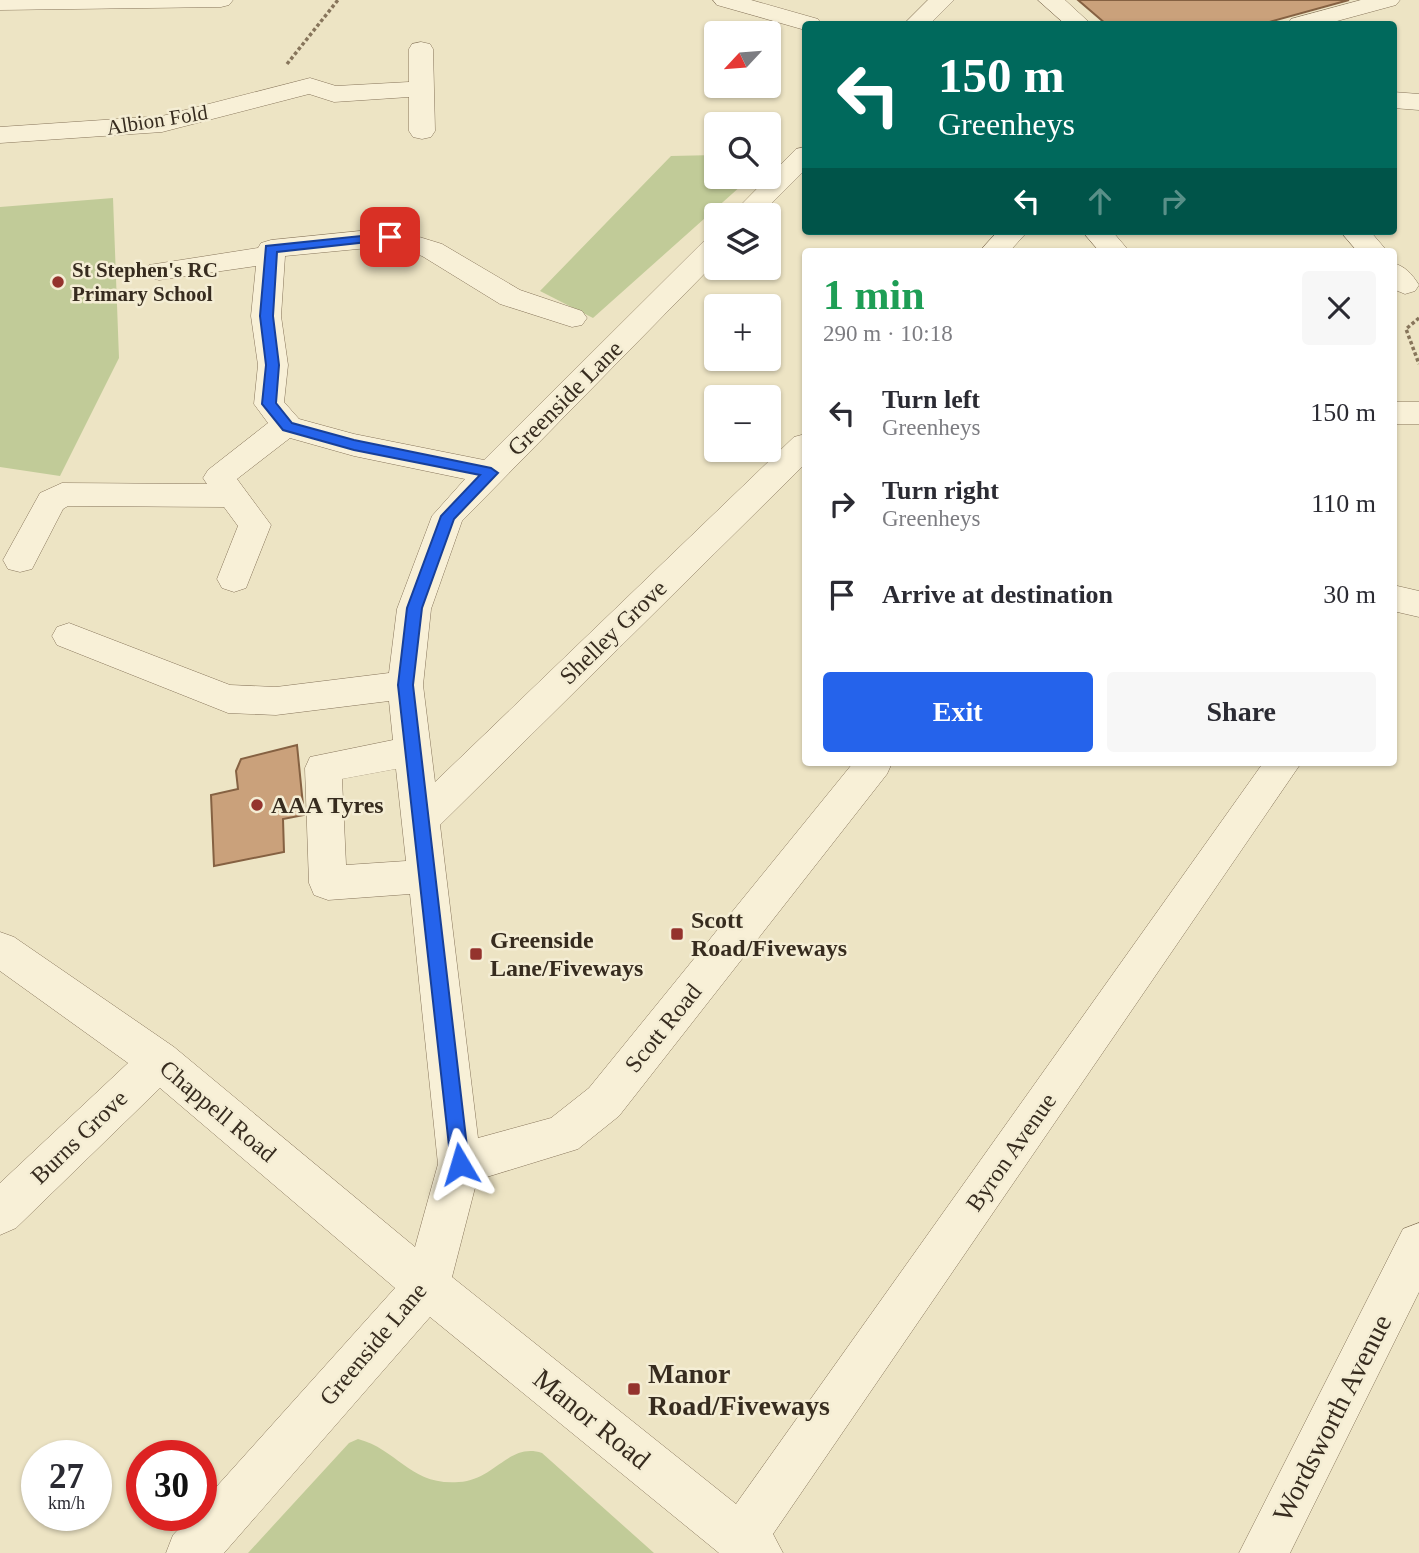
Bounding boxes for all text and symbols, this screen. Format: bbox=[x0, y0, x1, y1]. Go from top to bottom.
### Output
north arrow bbox=[704, 21, 780, 98]
map controls bbox=[704, 21, 781, 462]
text: 150 m bbox=[938, 48, 1065, 103]
icon: left bbox=[823, 49, 914, 140]
street label: Albion Fold bbox=[105, 100, 210, 140]
text: Greenheys bbox=[938, 106, 1075, 142]
button: search bbox=[704, 112, 781, 189]
icon: left bbox=[1008, 182, 1046, 220]
icon: ahead bbox=[1081, 182, 1119, 220]
icon: right bbox=[1154, 182, 1192, 220]
button: layers bbox=[704, 203, 781, 280]
pin bbox=[360, 207, 420, 267]
icon: arrive bbox=[371, 218, 409, 256]
place label: St Stephen's RC Primary School bbox=[72, 258, 218, 306]
button: close bbox=[1302, 271, 1376, 345]
text: 1 min bbox=[823, 272, 925, 318]
marker: St Stephen's RC Primary School bbox=[50, 274, 66, 290]
button: + bbox=[704, 294, 781, 371]
text: 290 m · 10:18 bbox=[823, 321, 953, 346]
street label: Greenside Lane bbox=[502, 335, 628, 461]
button: − bbox=[704, 385, 781, 462]
text: Turn left bbox=[882, 385, 980, 414]
icon: left bbox=[823, 394, 861, 432]
text: 150 m bbox=[1310, 398, 1376, 427]
text: Greenheys bbox=[882, 415, 980, 440]
text: Turn right bbox=[882, 476, 999, 505]
icon: right bbox=[823, 485, 861, 523]
text: 110 m bbox=[1311, 489, 1376, 518]
text: Greenheys bbox=[882, 506, 980, 531]
street label: Shelley Grove bbox=[554, 575, 672, 689]
icon: arrive bbox=[823, 576, 861, 614]
text: Arrive at destination bbox=[882, 580, 1113, 609]
text: 30 m bbox=[1323, 580, 1376, 609]
button: Exit bbox=[823, 672, 1093, 752]
button: Share bbox=[1107, 672, 1376, 752]
place label: AAA Tyres bbox=[271, 792, 384, 818]
marker: AAA Tyres bbox=[249, 797, 265, 813]
place label: Scott Road/Fiveways bbox=[691, 907, 847, 961]
marker: Scott Road/Fiveways bbox=[669, 926, 685, 942]
place label: Greenside Lane/Fiveways bbox=[490, 927, 643, 981]
marker: Greenside Lane/Fiveways bbox=[468, 946, 484, 962]
street label: Scott Road bbox=[620, 979, 706, 1077]
street label: Chappell Road bbox=[155, 1055, 281, 1167]
street label: Burns Grove bbox=[26, 1085, 132, 1189]
street label: Byron Avenue bbox=[961, 1088, 1061, 1216]
position arrow bbox=[423, 1127, 497, 1201]
street label: Greenside Lane bbox=[314, 1278, 432, 1410]
street label: Wordsworth Avenue bbox=[1266, 1309, 1398, 1527]
place label: Manor Road/Fiveways bbox=[648, 1358, 830, 1421]
street label: Manor Road bbox=[528, 1363, 656, 1475]
marker: Manor Road/Fiveways bbox=[626, 1381, 642, 1397]
speed limit sign: 30 bbox=[126, 1440, 217, 1531]
text: 27 bbox=[49, 1457, 84, 1496]
text: km/h bbox=[48, 1493, 85, 1513]

